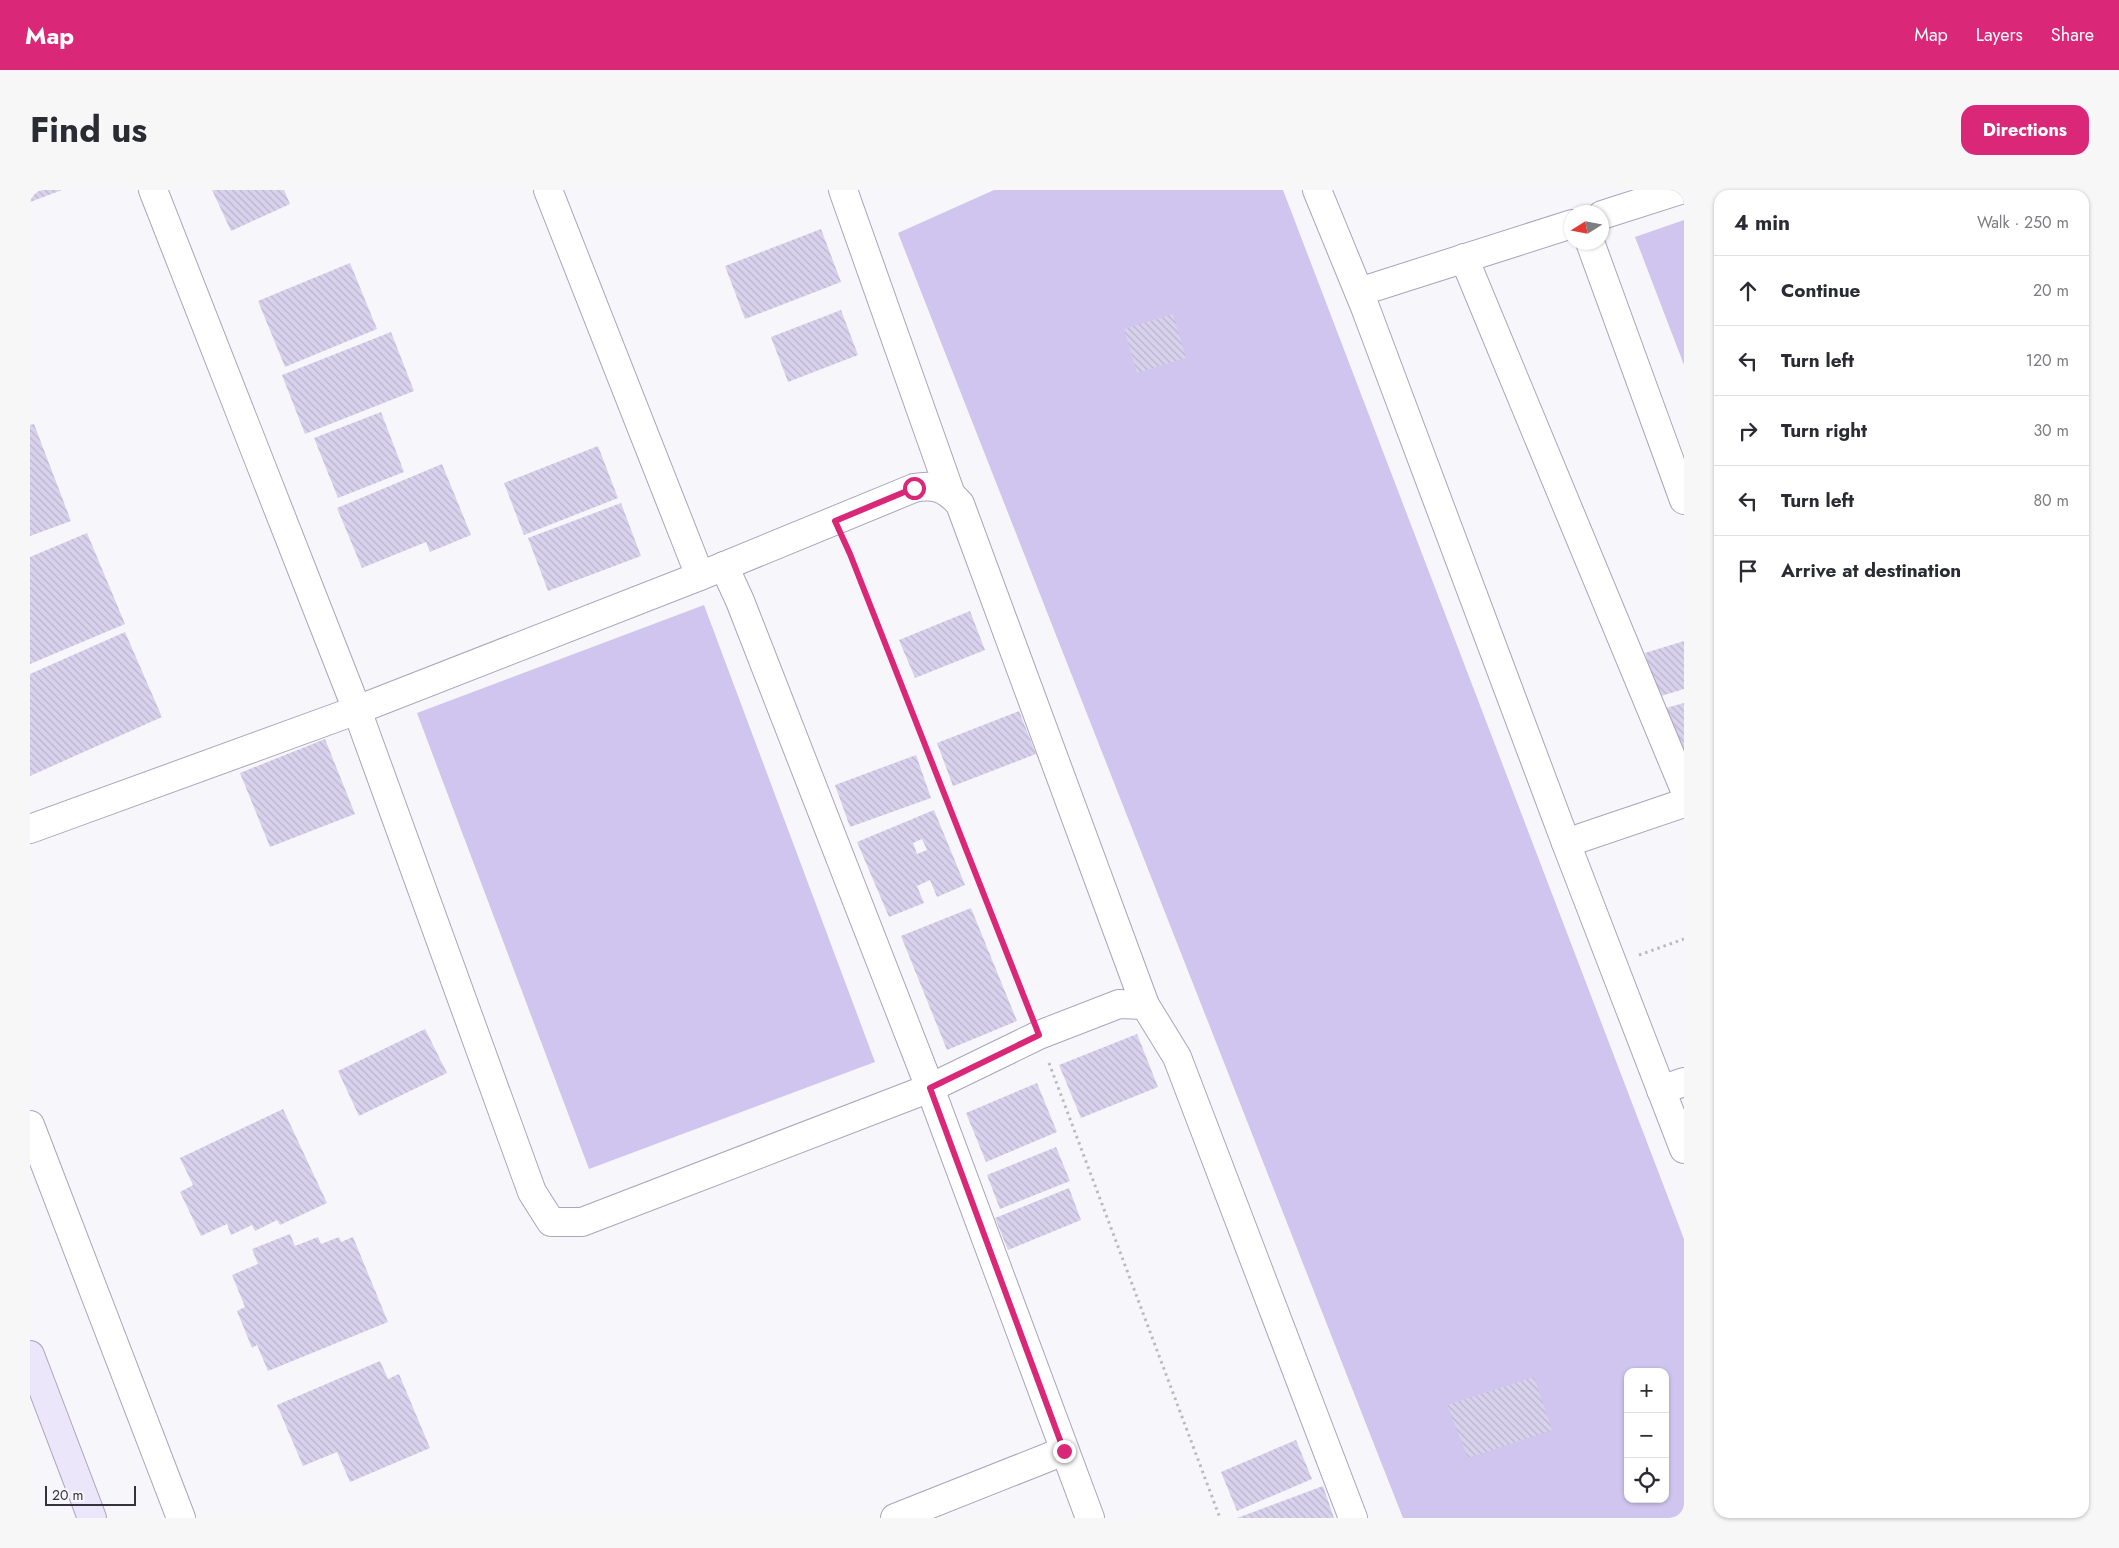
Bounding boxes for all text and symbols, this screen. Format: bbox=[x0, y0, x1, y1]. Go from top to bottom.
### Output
text: Map bbox=[25, 18, 74, 53]
text: Map bbox=[1914, 22, 1948, 48]
text: Layers bbox=[1976, 22, 2023, 48]
text: Share bbox=[2051, 22, 2094, 48]
text: Find us bbox=[30, 105, 147, 155]
button: Directions bbox=[1961, 105, 2089, 155]
north arrow bbox=[1564, 205, 1609, 250]
text: 4 min bbox=[1734, 208, 1790, 238]
text: Walk · 250 m bbox=[1977, 211, 2069, 234]
icon: ahead bbox=[1734, 277, 1762, 305]
text: Continue bbox=[1781, 277, 1860, 304]
text: 20 m bbox=[2033, 279, 2069, 302]
icon: left bbox=[1734, 347, 1762, 375]
text: Turn left bbox=[1781, 347, 1854, 374]
text: 120 m bbox=[2026, 349, 2069, 372]
icon: right bbox=[1734, 417, 1762, 445]
text: Turn right bbox=[1781, 417, 1867, 444]
text: 30 m bbox=[2033, 419, 2069, 442]
route start bbox=[903, 477, 926, 500]
icon: left bbox=[1734, 487, 1762, 515]
text: Turn left bbox=[1781, 487, 1854, 514]
text: 80 m bbox=[2033, 489, 2069, 512]
icon: arrive bbox=[1734, 557, 1762, 585]
text: Arrive at destination bbox=[1781, 557, 1961, 584]
map controls bbox=[1624, 1368, 1669, 1503]
button: + bbox=[1624, 1368, 1669, 1413]
button: − bbox=[1624, 1413, 1669, 1458]
route end bbox=[1053, 1440, 1076, 1463]
button: locate bbox=[1624, 1458, 1669, 1503]
scale bar bbox=[45, 1483, 136, 1506]
text: 20 m bbox=[52, 1485, 84, 1505]

